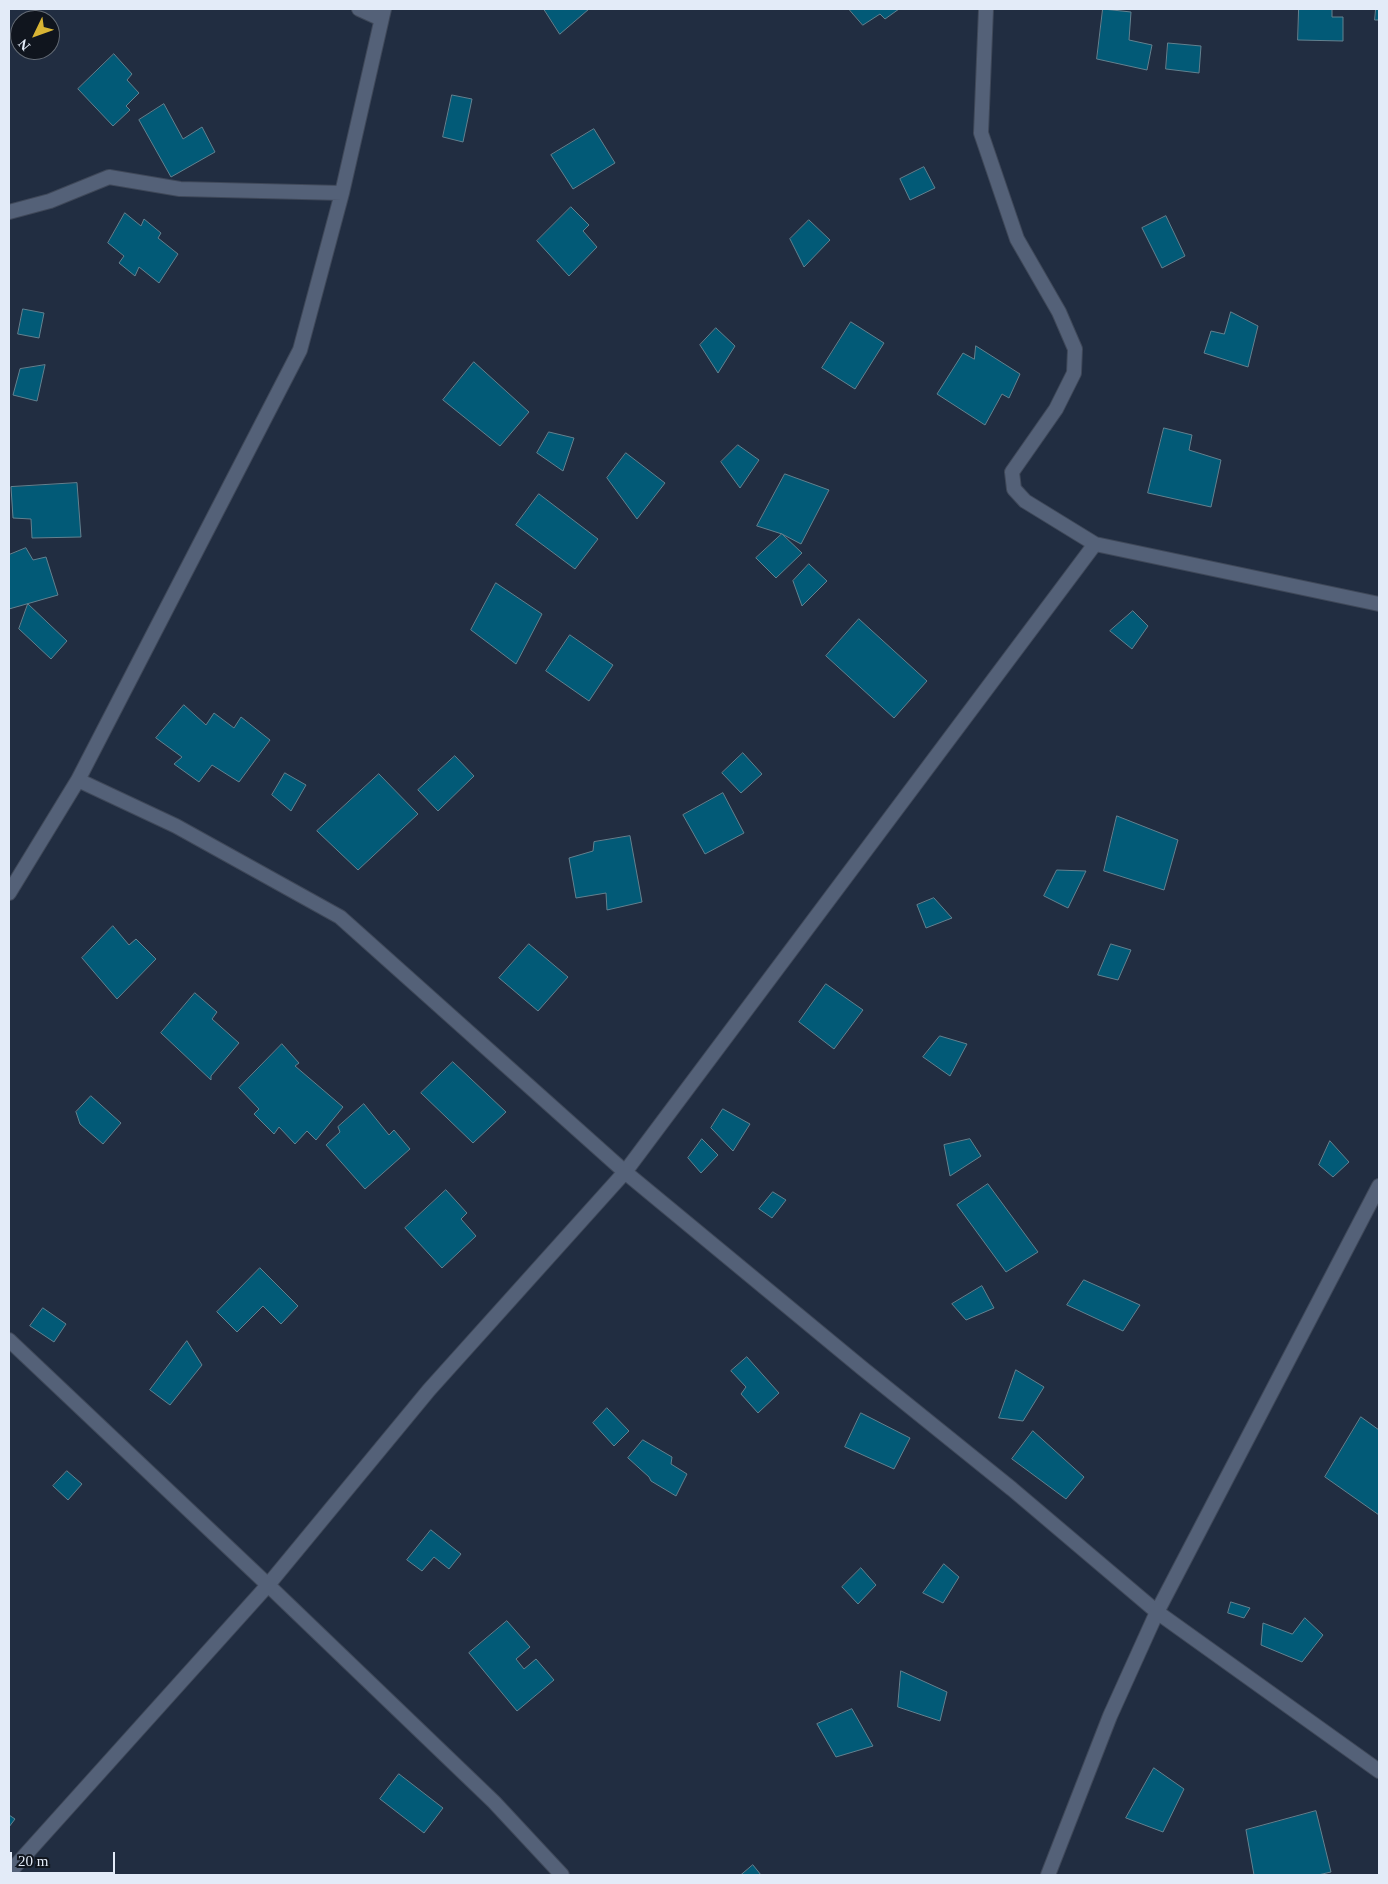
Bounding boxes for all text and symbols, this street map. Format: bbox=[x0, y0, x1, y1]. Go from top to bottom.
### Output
north arrow bbox=[10, 10, 60, 60]
text: N bbox=[15, 36, 33, 53]
scale bar bbox=[12, 1842, 118, 1874]
text: 20 m bbox=[18, 1853, 48, 1869]

